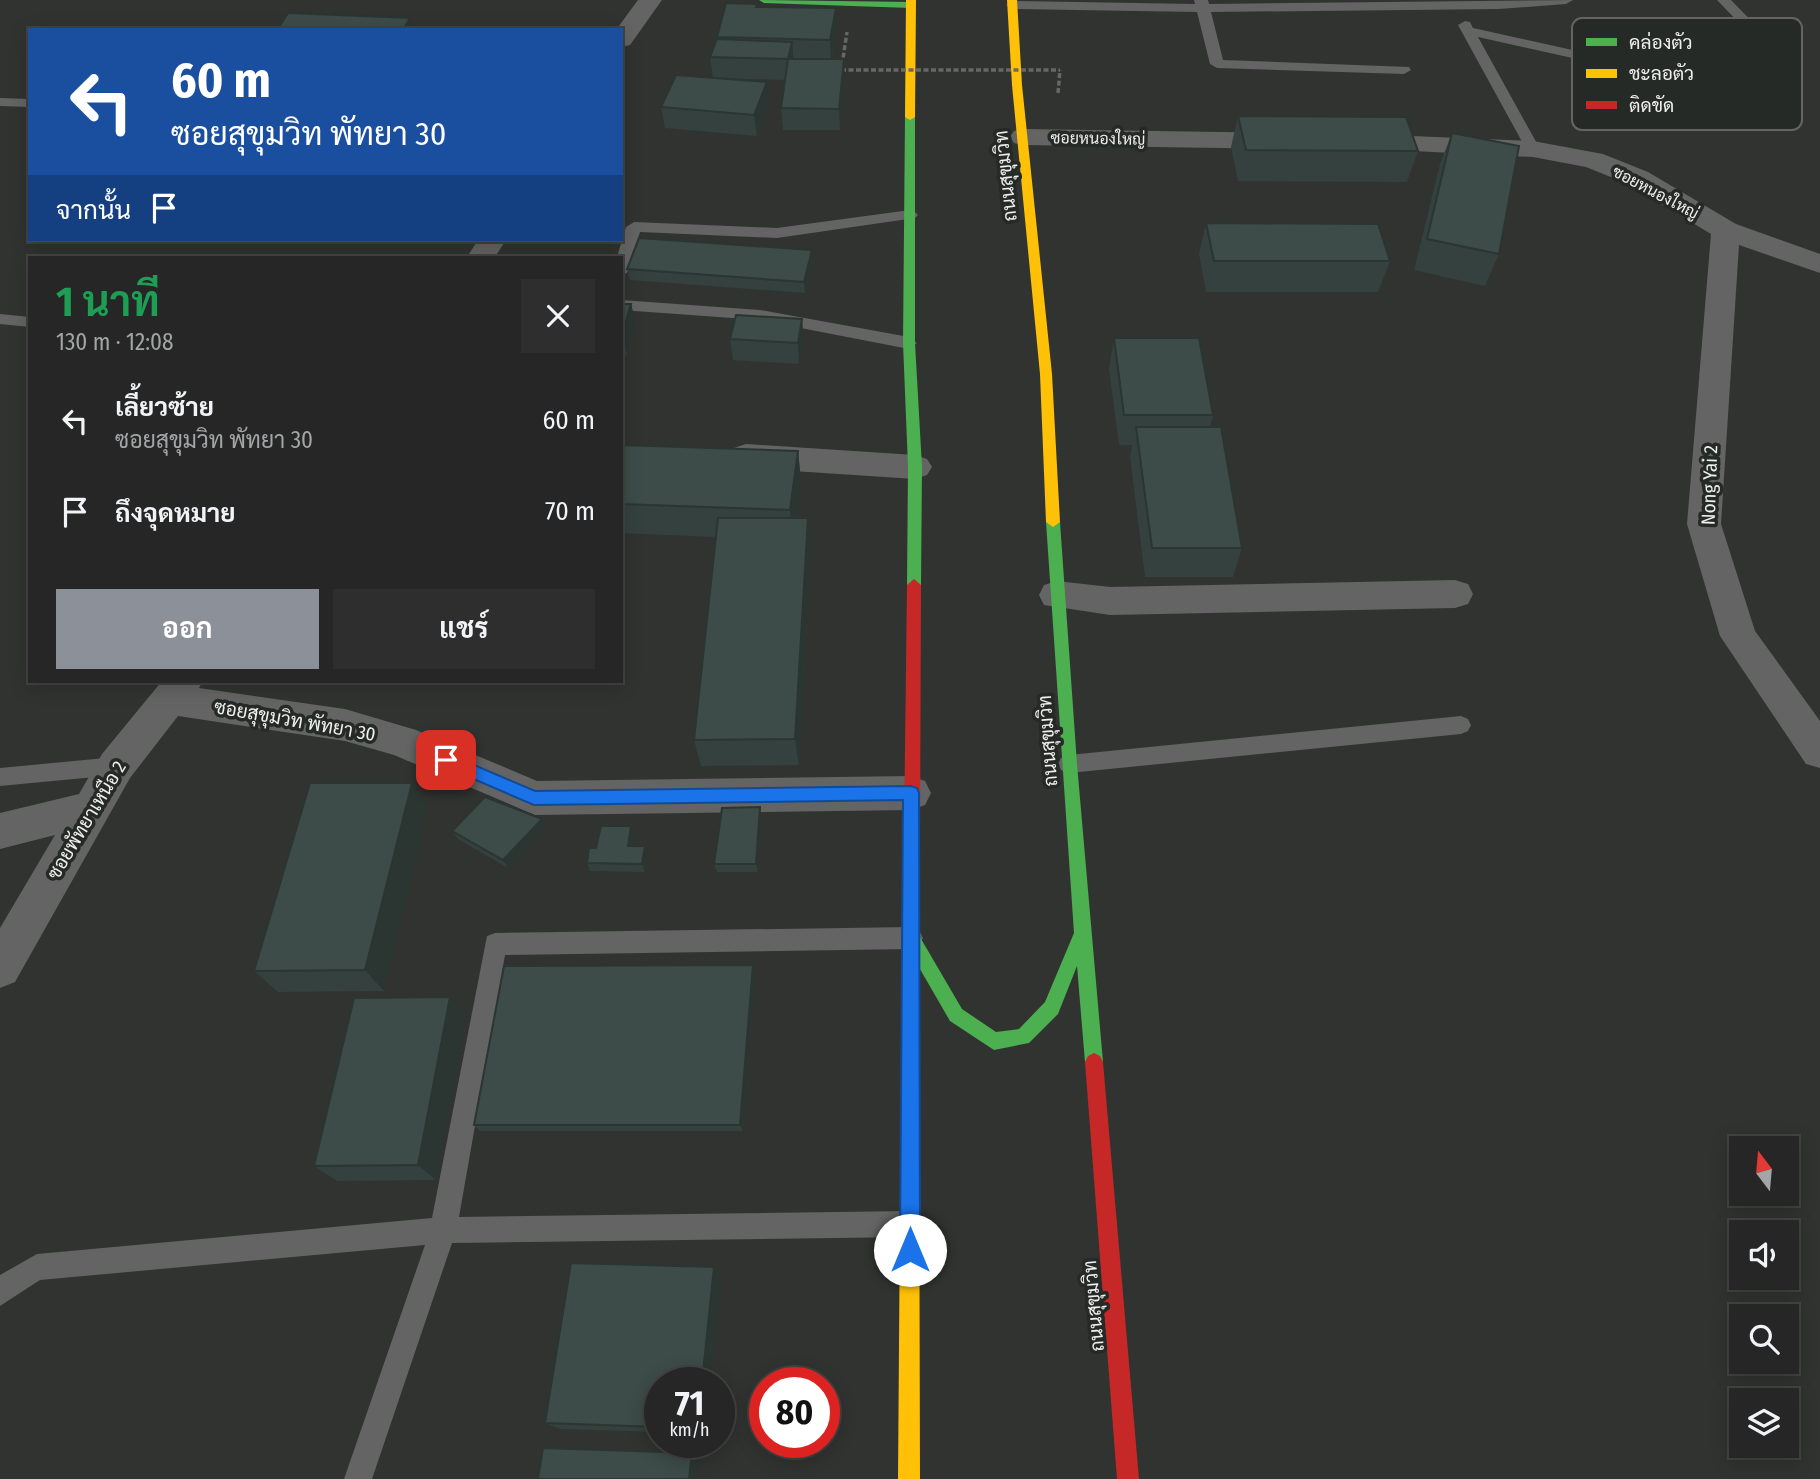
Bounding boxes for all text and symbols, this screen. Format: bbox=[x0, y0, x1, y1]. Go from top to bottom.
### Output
legend bbox=[1572, 18, 1802, 130]
text: คล่องตัว bbox=[1629, 31, 1693, 54]
text: 60 m bbox=[171, 51, 271, 110]
icon: left bbox=[56, 56, 147, 147]
text: ชะลอตัว bbox=[1629, 62, 1694, 85]
text: ติดขัด bbox=[1629, 94, 1674, 117]
text: ซอยสุขุมวิท พัทยา 30 bbox=[171, 115, 446, 153]
street label: ซอยหนองใหญ่ bbox=[1050, 126, 1146, 149]
street label: ถนนสุขุมวิท bbox=[989, 129, 1023, 223]
street label: ซอยหนองใหญ่ bbox=[1609, 160, 1703, 223]
icon: arrive bbox=[145, 189, 183, 227]
text: จากนั้น bbox=[56, 195, 131, 226]
text: 1 นาที bbox=[56, 277, 160, 327]
button: close bbox=[521, 279, 595, 353]
text: 130 m · 12:08 bbox=[56, 328, 174, 356]
text: เลี้ยวซ้าย bbox=[115, 392, 214, 423]
icon: left bbox=[56, 402, 94, 440]
text: 60 m bbox=[542, 405, 595, 436]
text: ซอยสุขุมวิท พัทยา 30 bbox=[115, 426, 313, 454]
street label: Nong Yai 2 bbox=[1697, 445, 1722, 525]
icon: arrive bbox=[56, 493, 94, 531]
text: 70 m bbox=[545, 496, 595, 527]
text: ถึงจุดหมาย bbox=[115, 498, 236, 529]
button: ออก bbox=[56, 589, 319, 669]
button: แชร์ bbox=[333, 589, 595, 669]
street label: ถนนสุขุมวิท bbox=[1033, 694, 1063, 787]
street label: ซอยสุขุมวิท พัทยา 30 bbox=[212, 695, 377, 747]
pin bbox=[416, 730, 476, 790]
icon: arrive bbox=[427, 741, 465, 779]
street label: ซอยพัทยาเหนือ 2 bbox=[42, 757, 131, 884]
north arrow bbox=[1729, 1136, 1799, 1206]
map controls bbox=[1729, 1136, 1799, 1458]
position arrow bbox=[873, 1213, 947, 1287]
button: sound bbox=[1729, 1220, 1799, 1290]
street label: ถนนสุขุมวิท bbox=[1078, 1259, 1110, 1353]
button: search bbox=[1729, 1304, 1799, 1374]
speed limit sign: 80 bbox=[749, 1367, 840, 1458]
text: 71 bbox=[675, 1382, 704, 1424]
button: layers bbox=[1729, 1388, 1799, 1458]
text: km/h bbox=[669, 1419, 710, 1441]

